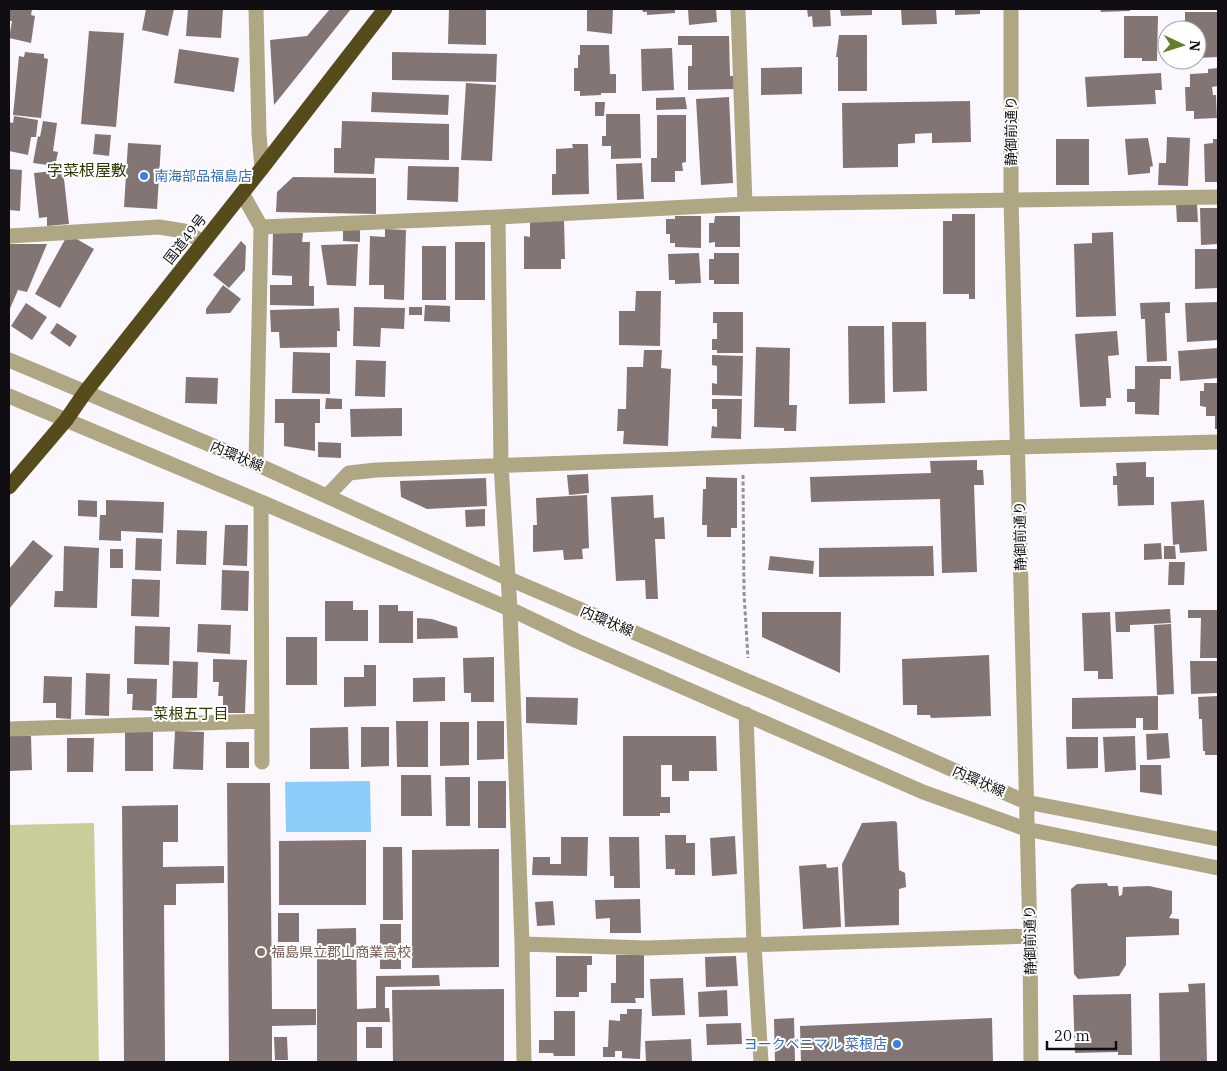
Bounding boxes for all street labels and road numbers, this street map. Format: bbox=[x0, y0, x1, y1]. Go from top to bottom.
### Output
street label: 静御前通り bbox=[1002, 96, 1020, 166]
street label: 国道49号 bbox=[160, 210, 210, 268]
street label: 内環状線 bbox=[208, 437, 266, 475]
street label: 静御前通り bbox=[1010, 501, 1030, 571]
street label: 内環状線 bbox=[578, 602, 636, 640]
street label: 内環状線 bbox=[950, 761, 1008, 801]
street label: 静御前通り bbox=[1020, 905, 1040, 975]

